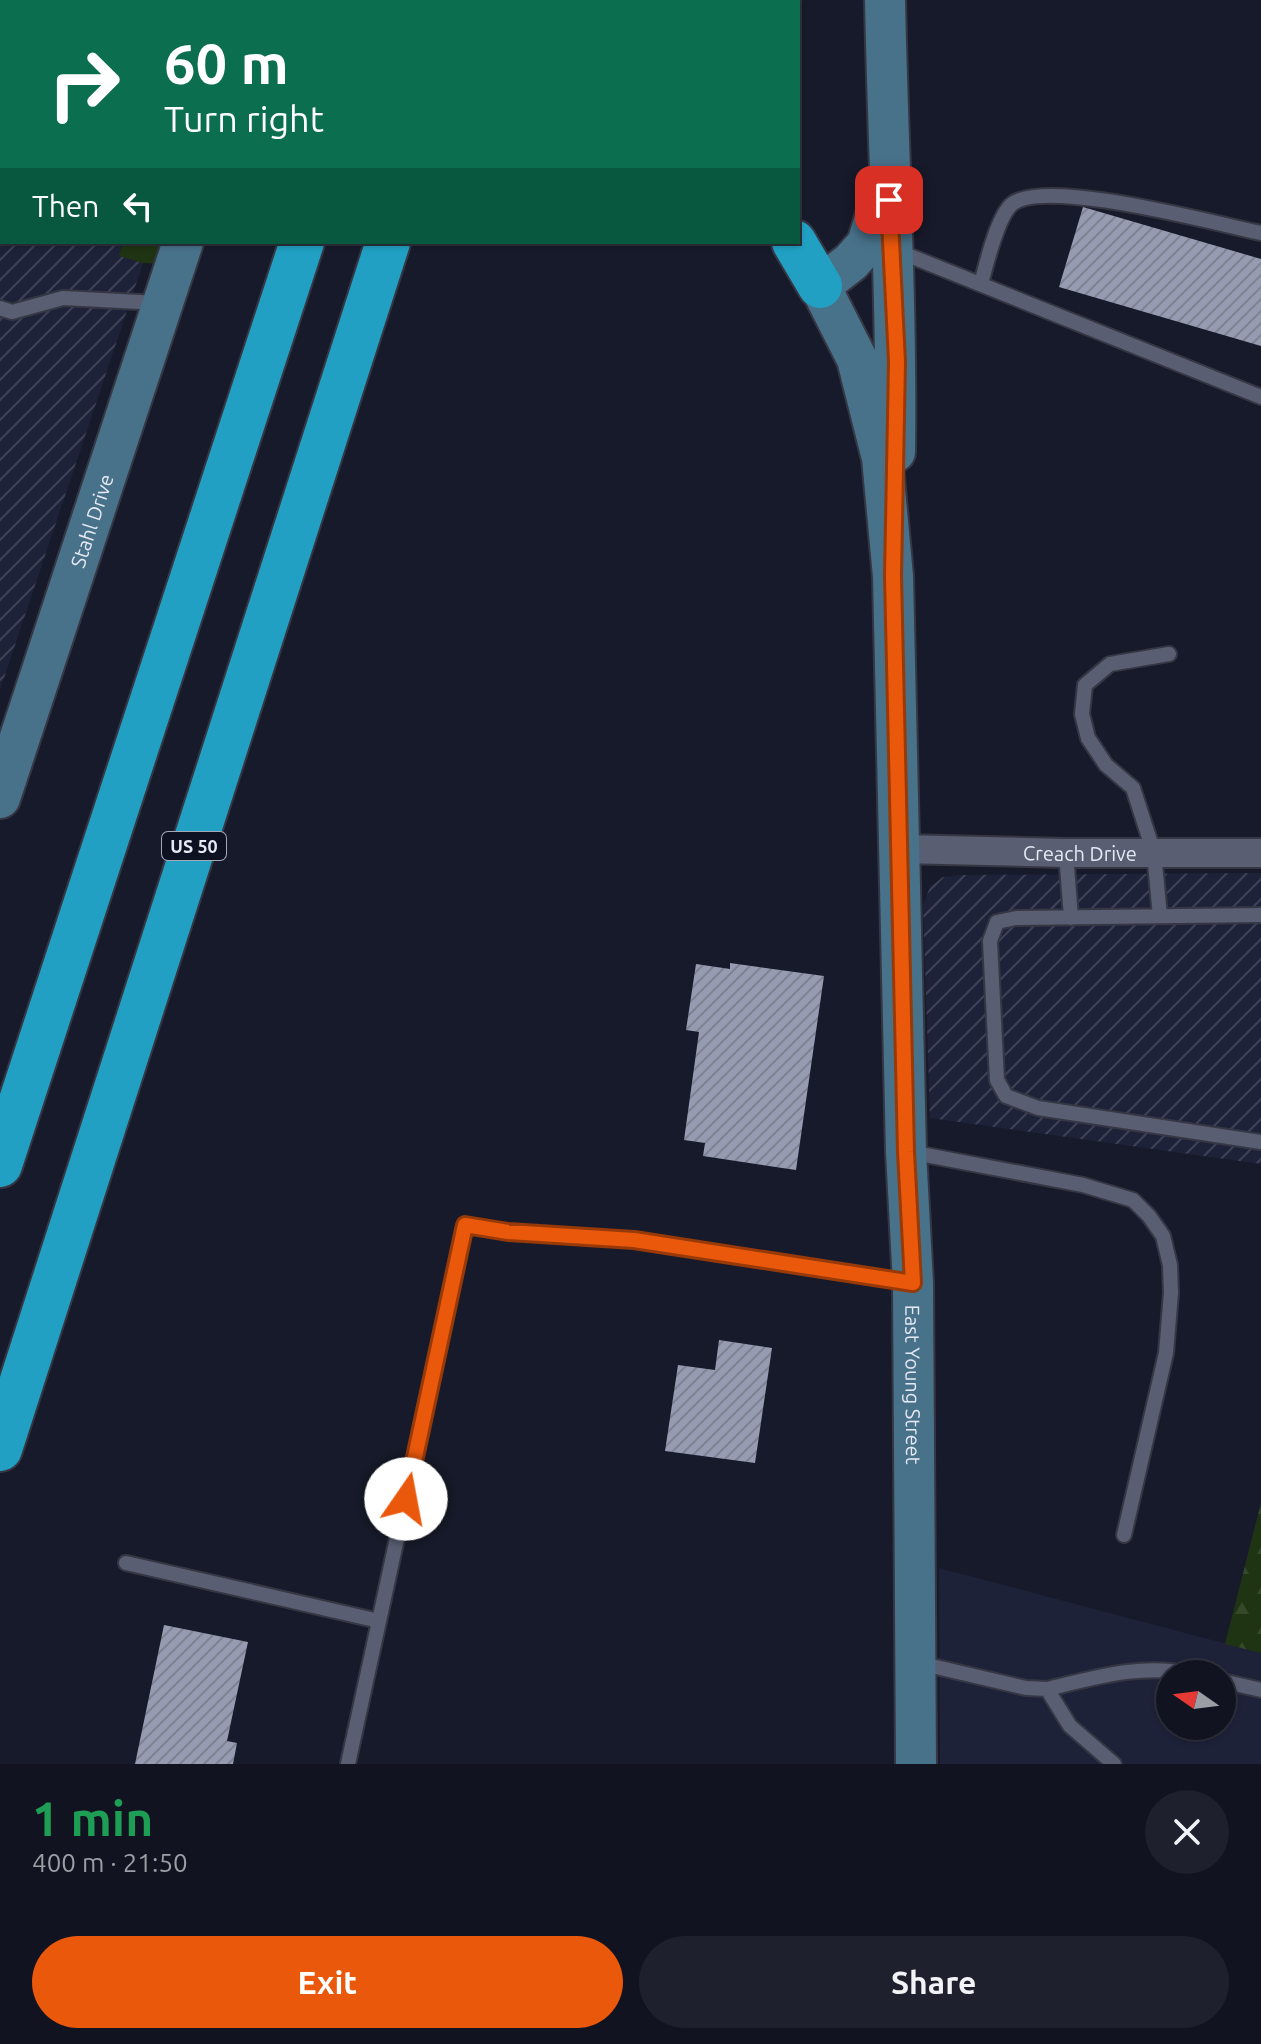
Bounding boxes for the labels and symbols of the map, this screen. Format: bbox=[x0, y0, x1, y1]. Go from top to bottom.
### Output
pin bbox=[855, 166, 923, 234]
street label: Stahl Drive bbox=[65, 471, 117, 570]
road number: US 50 bbox=[162, 832, 226, 860]
street label: Creach Drive bbox=[1023, 840, 1137, 865]
street label: East Young Street bbox=[902, 1305, 926, 1465]
position arrow bbox=[364, 1457, 448, 1541]
north arrow bbox=[1156, 1660, 1236, 1740]

